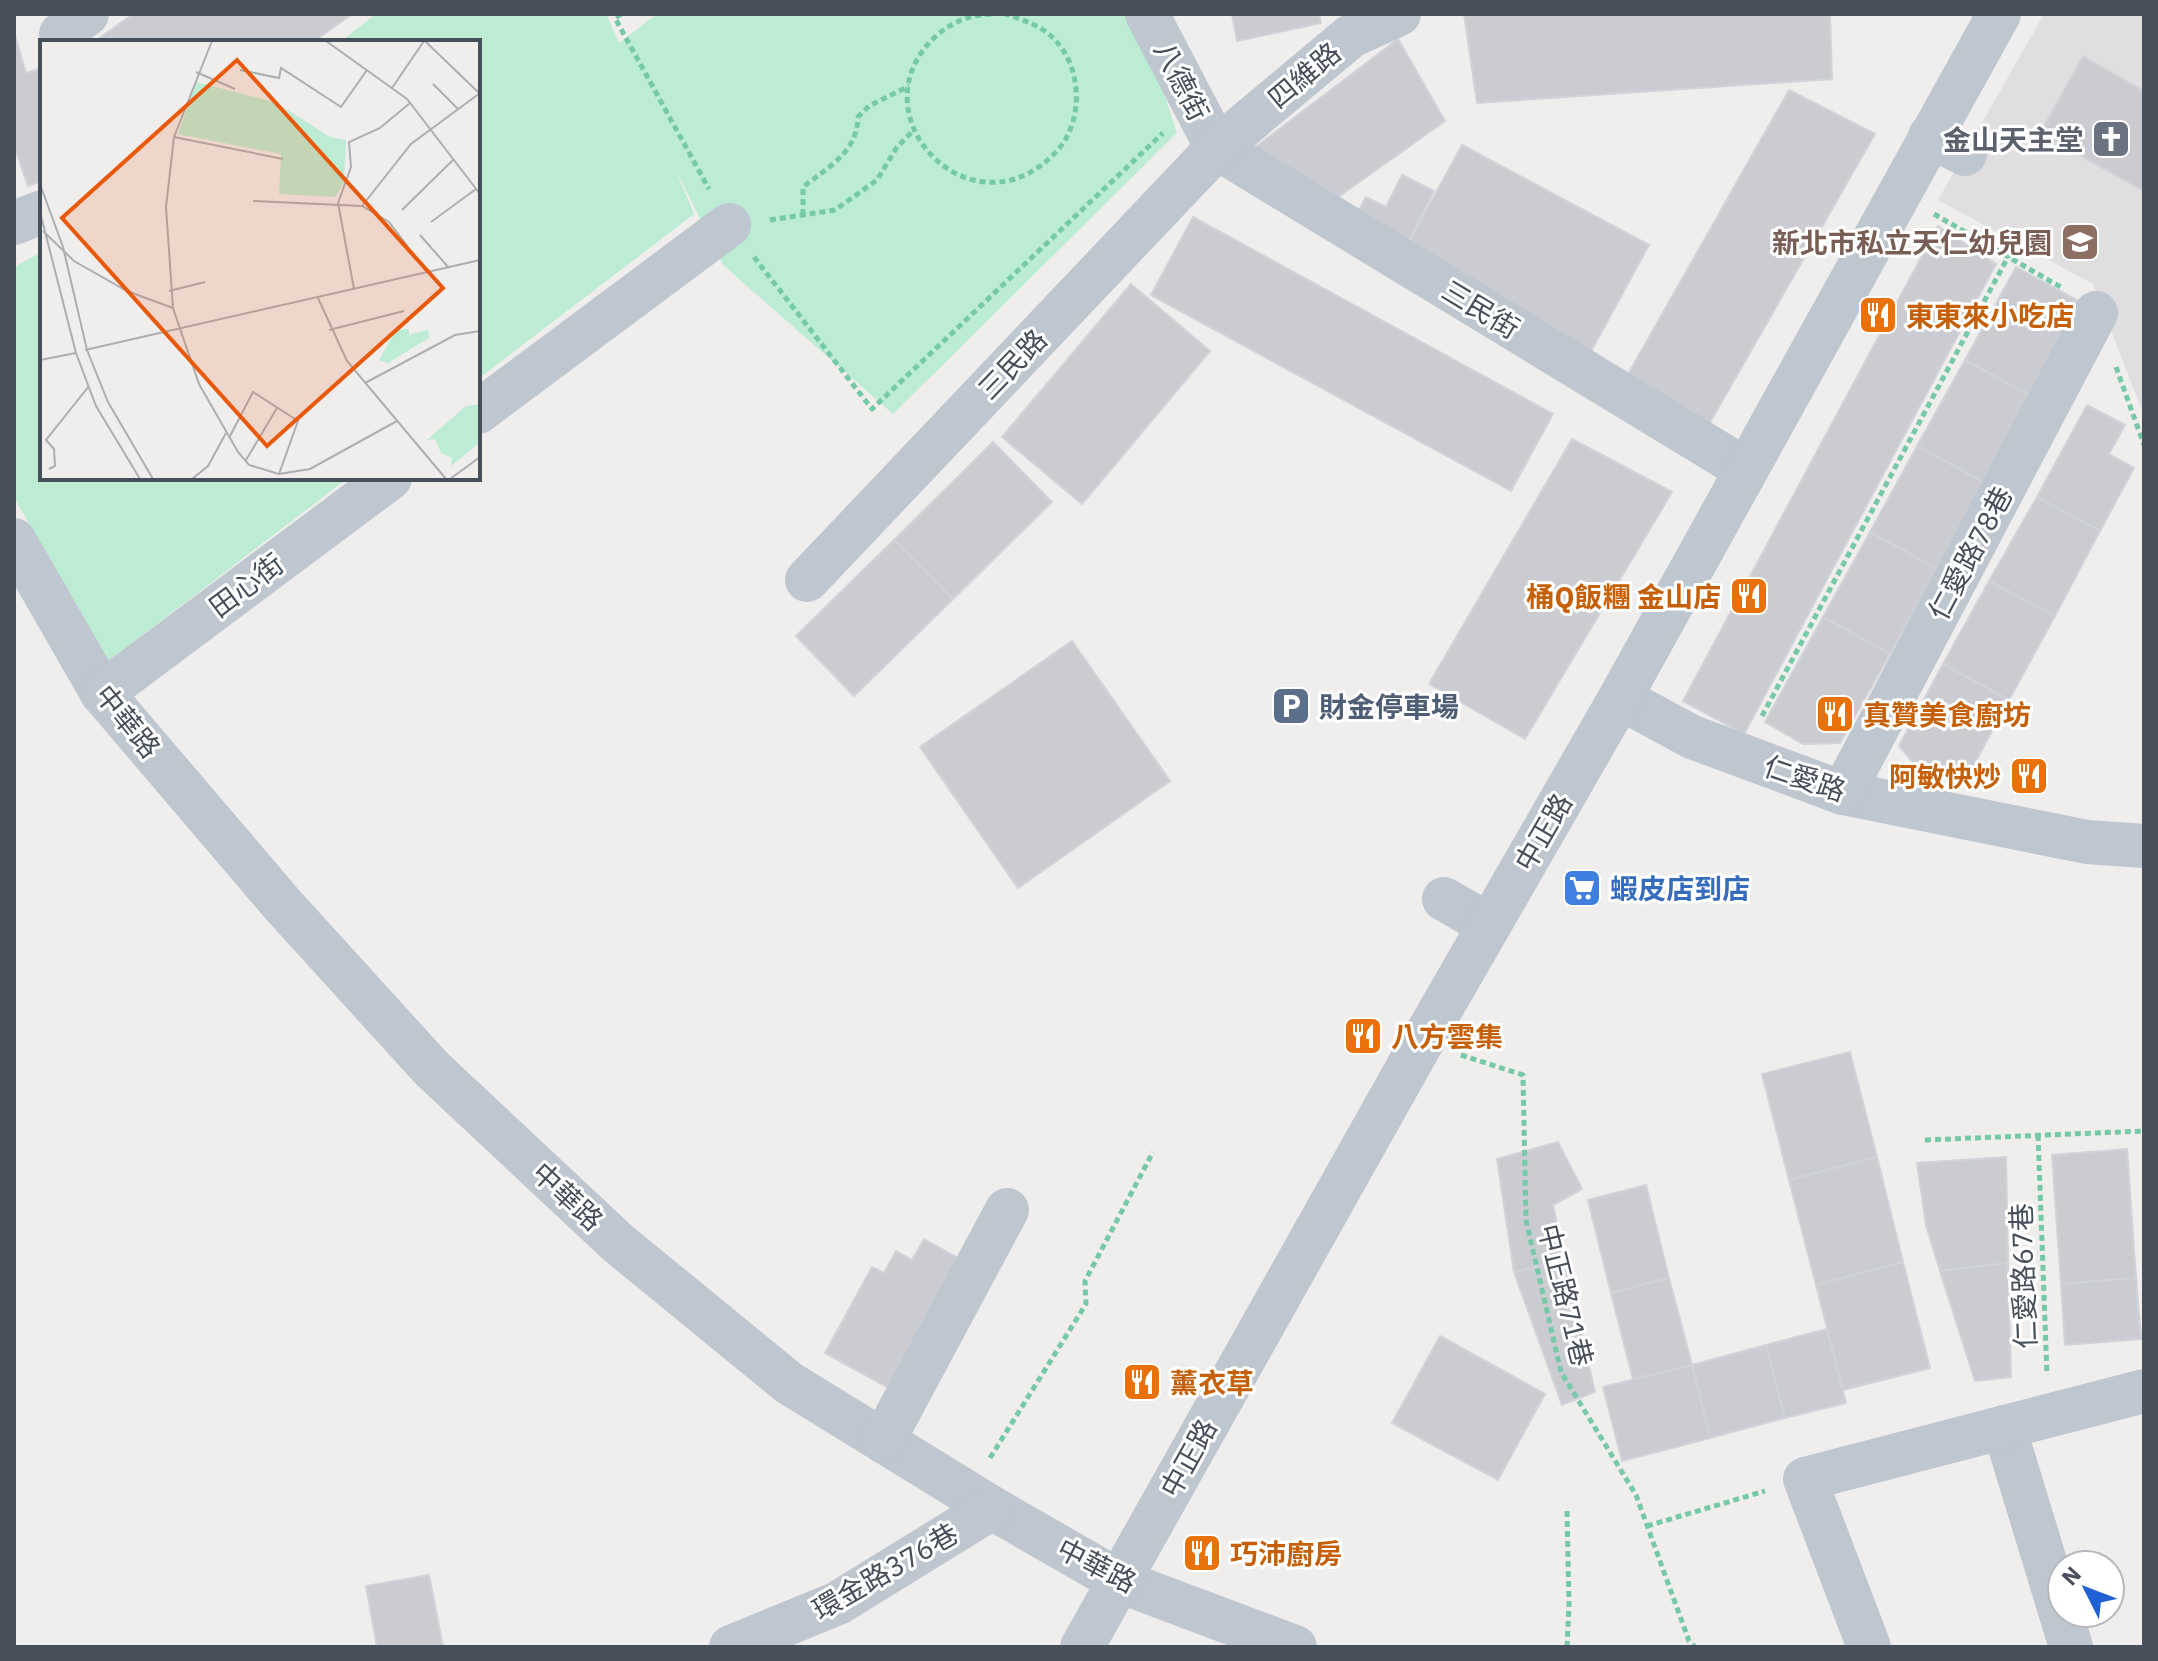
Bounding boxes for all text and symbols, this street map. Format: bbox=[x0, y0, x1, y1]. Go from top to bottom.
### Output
street label: 四維路 bbox=[1260, 34, 1348, 116]
street label: 八德街 bbox=[1146, 35, 1218, 127]
inset map bbox=[40, 40, 480, 480]
church icon: 金山天主堂 bbox=[2090, 118, 2132, 160]
place label: 金山天主堂 bbox=[1943, 121, 2083, 158]
school or university icon: 新北市私立天仁幼兒園 bbox=[2059, 221, 2101, 263]
place label: 新北市私立天仁幼兒園 bbox=[1772, 224, 2052, 261]
street label: 三民街 bbox=[1435, 272, 1527, 346]
restaurant icon: 東東來小吃店 bbox=[1857, 294, 1899, 336]
place label: 東東來小吃店 bbox=[1906, 297, 2074, 334]
street label: 三民路 bbox=[970, 321, 1054, 407]
street label: 仁愛路78巷 bbox=[1919, 480, 2021, 626]
street label: 田心街 bbox=[201, 545, 291, 625]
restaurant icon: 桶Q飯糰 金山店 bbox=[1728, 575, 1770, 617]
place label: 桶Q飯糰 金山店 bbox=[1526, 578, 1721, 615]
street label: 中華路 bbox=[87, 677, 169, 765]
parking icon: 財金停車場 bbox=[1270, 685, 1312, 727]
place label: 財金停車場 bbox=[1319, 688, 1459, 725]
restaurant icon: 真贊美食廚坊 bbox=[1814, 693, 1856, 735]
place label: 真贊美食廚坊 bbox=[1863, 696, 2031, 733]
street label: 仁愛路 bbox=[1759, 747, 1851, 809]
restaurant icon: 阿敏快炒 bbox=[2008, 755, 2050, 797]
place label: 阿敏快炒 bbox=[1889, 758, 2001, 795]
street label: 中正路 bbox=[1506, 786, 1580, 878]
supermarket icon: 蝦皮店到店 bbox=[1561, 867, 1603, 909]
place label: 蝦皮店到店 bbox=[1610, 870, 1750, 907]
restaurant icon: 八方雲集 bbox=[1342, 1015, 1384, 1057]
place label: 八方雲集 bbox=[1391, 1018, 1503, 1055]
street label: 中華路 bbox=[525, 1154, 611, 1238]
street label: 仁愛路67巷 bbox=[2002, 1203, 2044, 1349]
street label: 中正路71巷 bbox=[1530, 1220, 1602, 1370]
restaurant icon: 薰衣草 bbox=[1121, 1361, 1163, 1403]
place label: 薰衣草 bbox=[1170, 1364, 1254, 1401]
street label: 中正路 bbox=[1151, 1412, 1225, 1504]
street label: 環金路376巷 bbox=[805, 1514, 965, 1628]
street label: 中華路 bbox=[1051, 1529, 1143, 1601]
restaurant icon: 巧沛廚房 bbox=[1181, 1532, 1223, 1574]
place label: 巧沛廚房 bbox=[1230, 1535, 1342, 1572]
north arrow bbox=[2046, 1549, 2126, 1629]
text: N bbox=[2055, 1560, 2087, 1591]

